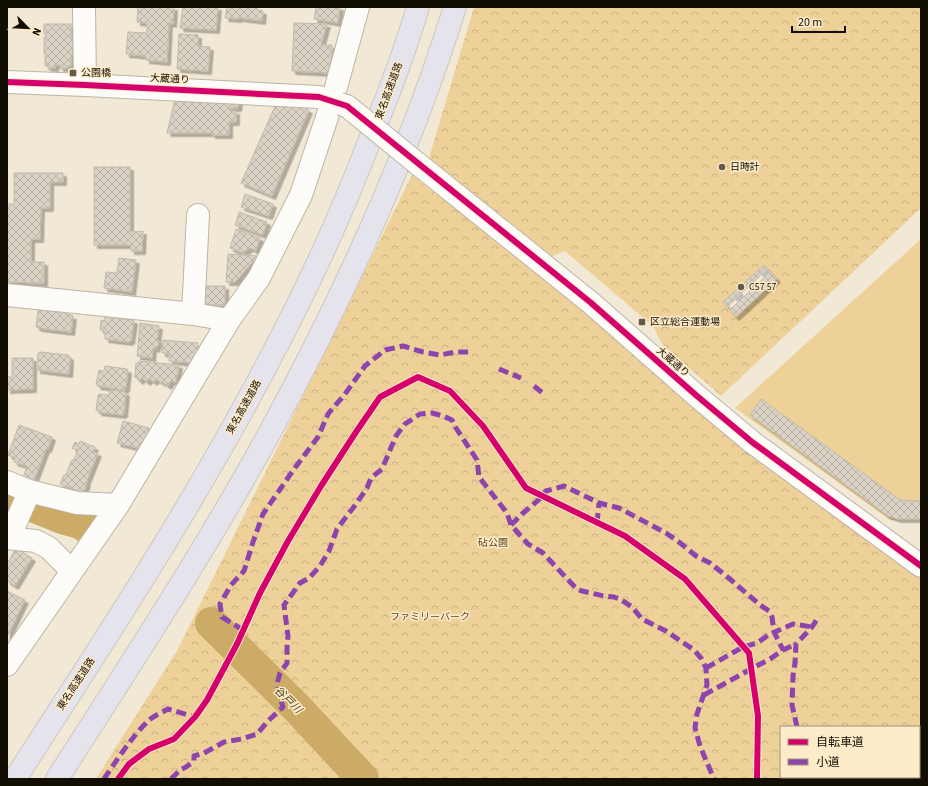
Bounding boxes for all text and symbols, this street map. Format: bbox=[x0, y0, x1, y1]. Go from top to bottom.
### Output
north arrow bbox=[8, 8, 48, 48]
scale bar bbox=[792, 8, 845, 34]
text: 20 m bbox=[798, 14, 822, 31]
text: N bbox=[28, 25, 45, 38]
street label: 東名高速道路 bbox=[372, 60, 406, 122]
place label: 公園橋 bbox=[81, 66, 111, 80]
marker: 公園橋 bbox=[68, 68, 78, 78]
street label: 大蔵通り bbox=[150, 71, 190, 87]
place label: 日時計 bbox=[730, 160, 760, 174]
marker: 日時計 bbox=[717, 162, 727, 172]
place label: C57 57 bbox=[749, 280, 777, 294]
marker: C57 57 bbox=[736, 282, 746, 292]
place label: 区立総合運動場 bbox=[650, 315, 720, 329]
marker: 区立総合運動場 bbox=[637, 317, 647, 327]
street label: 大蔵通り bbox=[653, 344, 693, 380]
street label: 東名高速道路 bbox=[223, 377, 265, 437]
park label: 砧公園 bbox=[478, 536, 508, 550]
park label: ファミリーパーク bbox=[390, 610, 470, 624]
street label: 東名高速道路 bbox=[54, 655, 98, 713]
water label: 谷戸川 bbox=[271, 683, 306, 718]
legend bbox=[780, 726, 920, 778]
text: 自転車道 bbox=[816, 734, 864, 751]
text: 小道 bbox=[816, 754, 840, 771]

